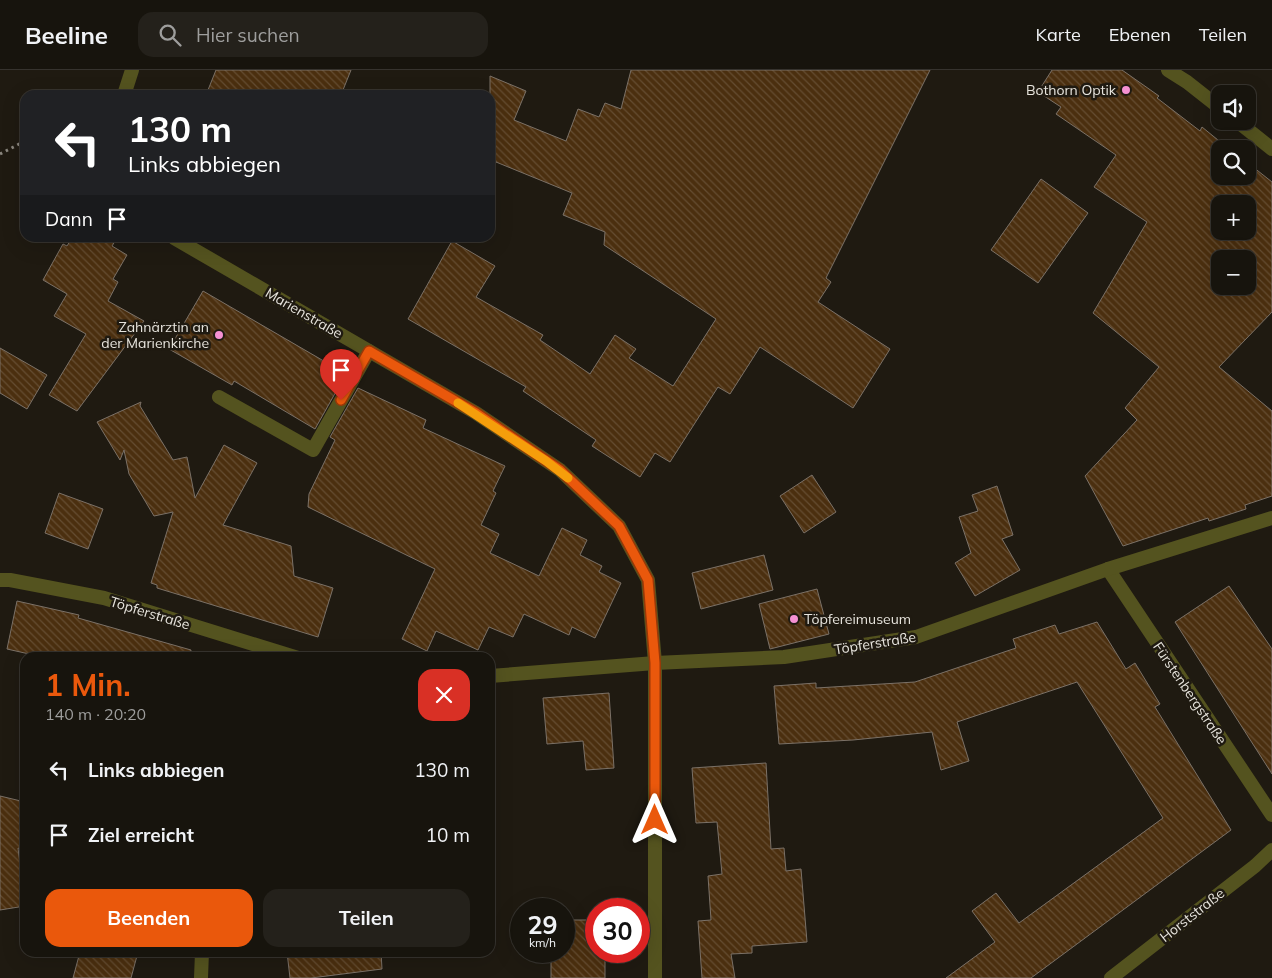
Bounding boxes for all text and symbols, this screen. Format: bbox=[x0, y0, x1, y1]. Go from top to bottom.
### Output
search box bbox=[138, 12, 488, 57]
text: Beeline bbox=[25, 20, 108, 50]
icon: search bbox=[156, 21, 184, 49]
text: Hier suchen bbox=[196, 23, 300, 47]
text: Karte bbox=[1035, 23, 1081, 46]
text: Ebenen bbox=[1109, 23, 1171, 46]
text: Teilen bbox=[1199, 23, 1247, 46]
place label: Bothorn Optik bbox=[1026, 81, 1117, 99]
marker: Bothorn Optik bbox=[1120, 84, 1132, 96]
map controls bbox=[1211, 85, 1256, 295]
button: sound bbox=[1211, 85, 1256, 130]
text: 130 m bbox=[128, 107, 232, 151]
icon: left bbox=[45, 110, 110, 175]
button: search bbox=[1211, 140, 1256, 185]
text: Links abbiegen bbox=[128, 150, 281, 178]
button: + bbox=[1211, 195, 1256, 240]
icon: arrive bbox=[103, 205, 131, 233]
text: Dann bbox=[45, 207, 93, 231]
button: − bbox=[1211, 250, 1256, 295]
street label: Marienstraße bbox=[262, 284, 346, 342]
place label: Zahnärztin an der Marienkirche bbox=[101, 318, 209, 352]
marker: Zahnärztin an der Marienkirche bbox=[213, 329, 225, 341]
pin bbox=[320, 349, 362, 400]
icon: arrive bbox=[327, 356, 355, 384]
street label: Töpferstraße bbox=[108, 592, 192, 634]
place label: Töpfereimuseum bbox=[804, 610, 911, 628]
marker: Töpfereimuseum bbox=[788, 613, 800, 625]
street label: Töpferstraße bbox=[833, 628, 917, 658]
street label: Fürstenbergstraße bbox=[1149, 638, 1231, 748]
text: 1 Min. bbox=[45, 666, 131, 704]
button: close bbox=[418, 669, 470, 721]
text: 140 m · 20:20 bbox=[45, 704, 146, 724]
icon: left bbox=[45, 756, 73, 784]
text: Links abbiegen bbox=[88, 758, 225, 782]
text: 130 m bbox=[414, 758, 470, 782]
position arrow bbox=[628, 793, 680, 845]
icon: arrive bbox=[45, 821, 73, 849]
text: Ziel erreicht bbox=[88, 823, 194, 847]
text: 10 m bbox=[426, 823, 470, 847]
street label: Horststraße bbox=[1156, 884, 1228, 946]
button: Beenden bbox=[45, 889, 253, 947]
button: Teilen bbox=[263, 889, 470, 947]
speed limit sign: 30 bbox=[585, 898, 650, 963]
text: 29 bbox=[527, 909, 558, 940]
text: km/h bbox=[529, 935, 556, 950]

